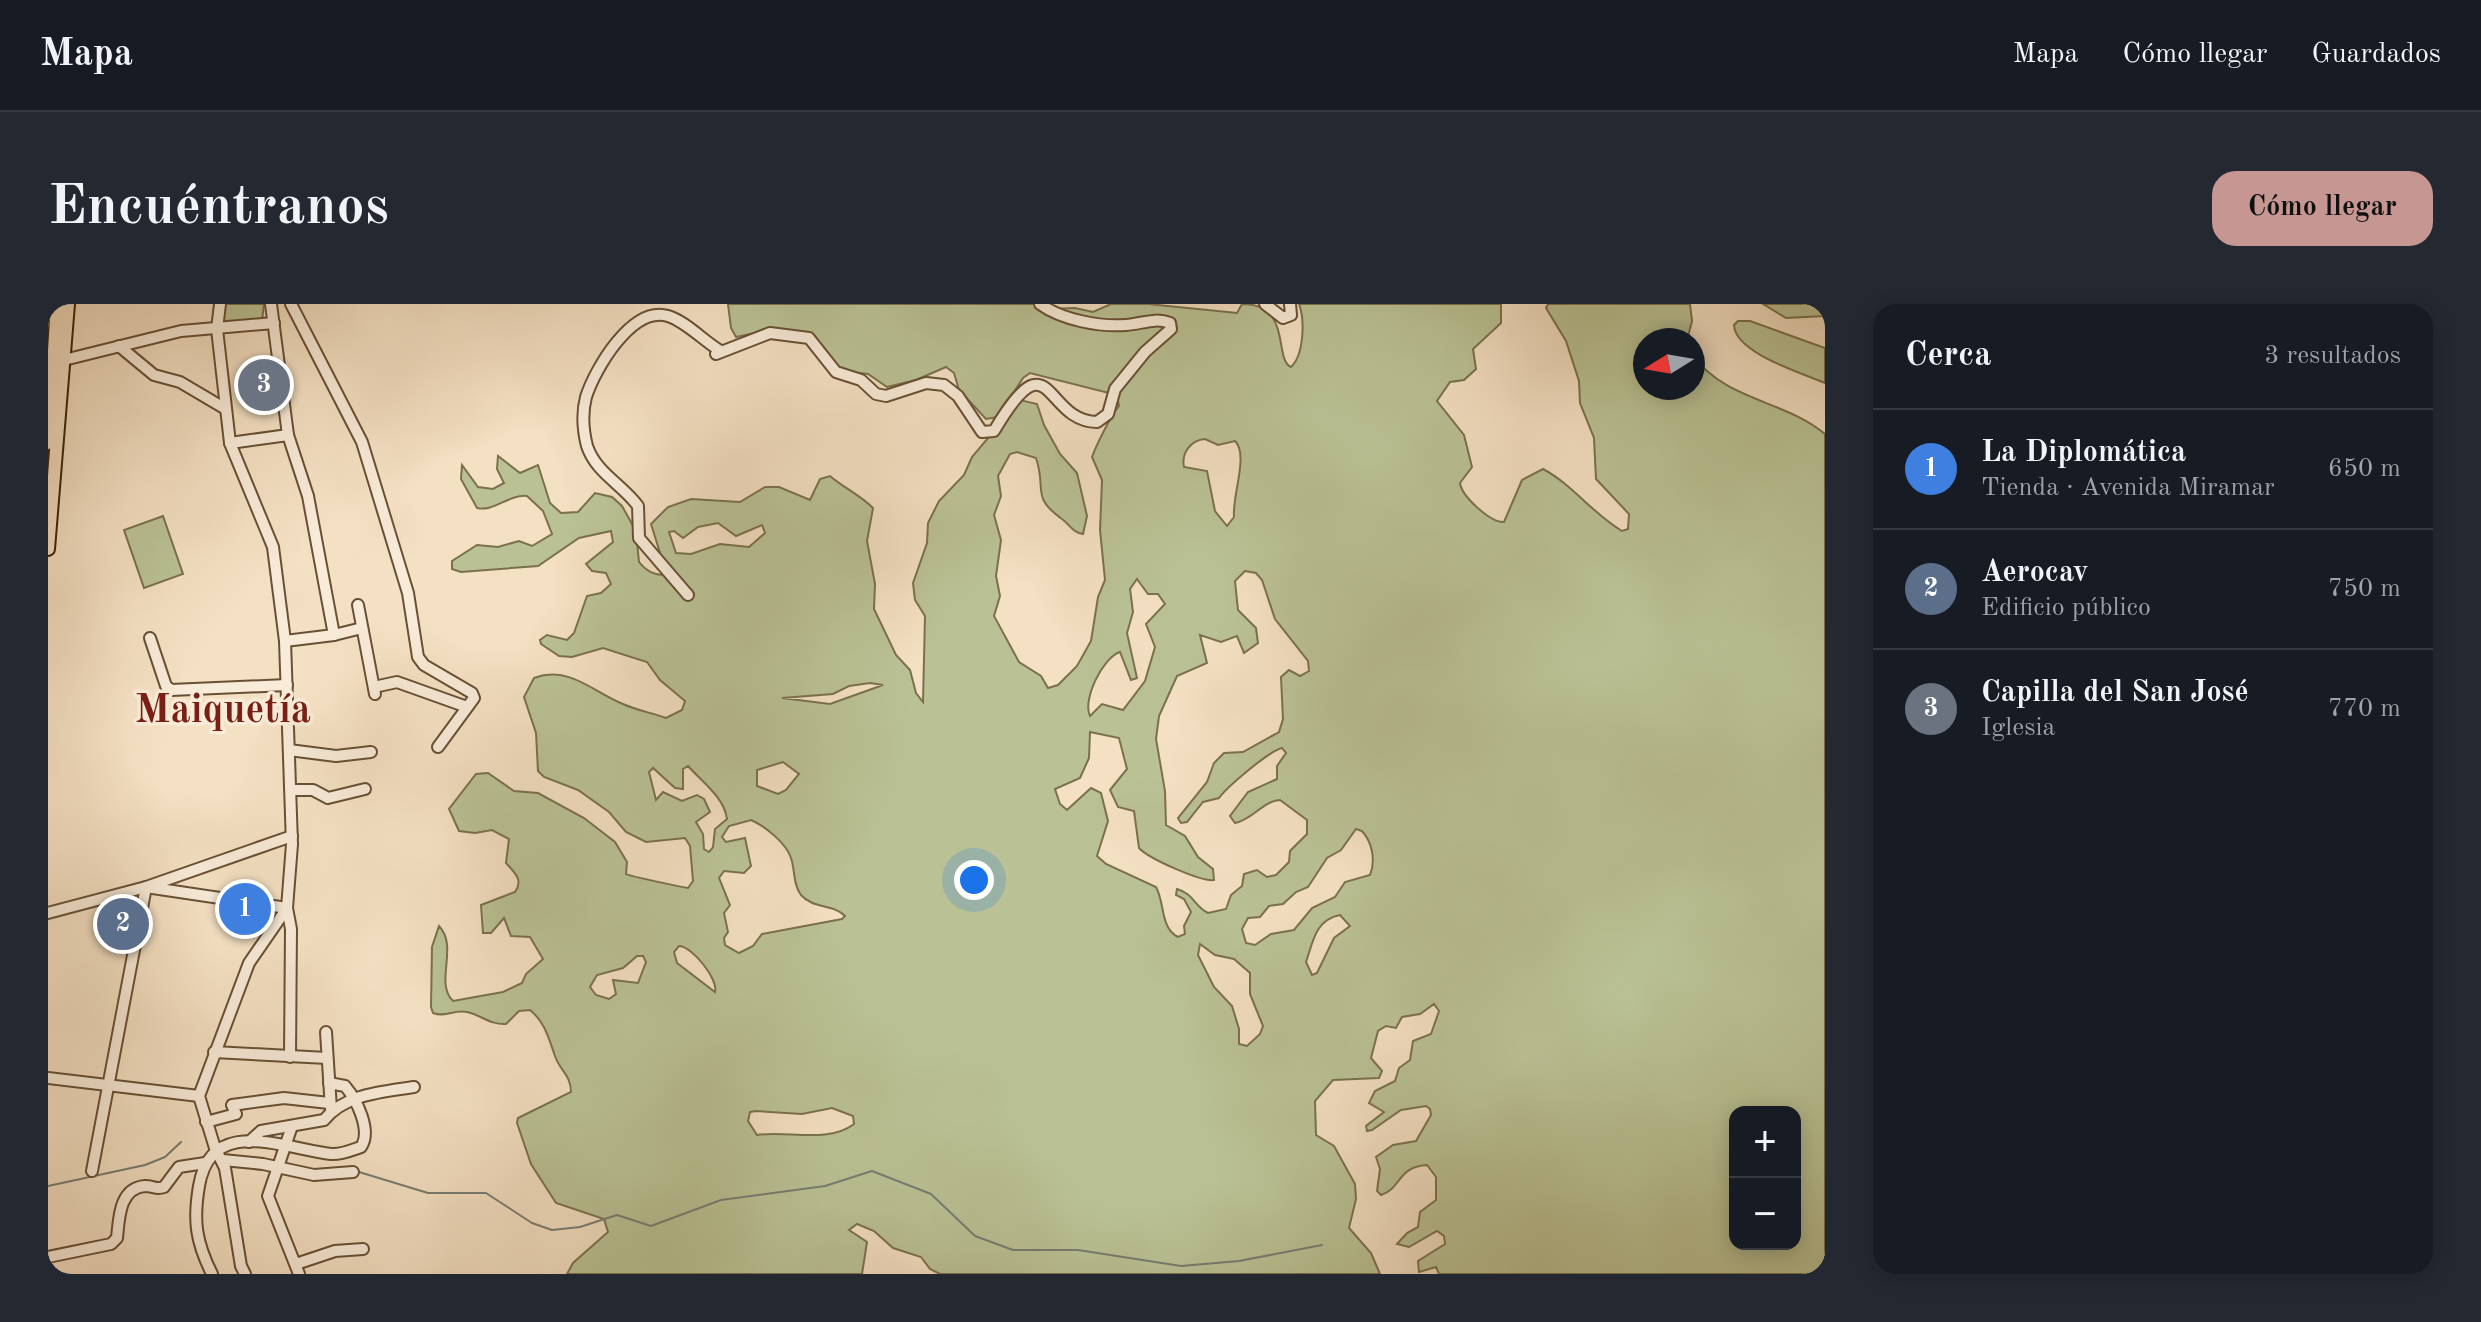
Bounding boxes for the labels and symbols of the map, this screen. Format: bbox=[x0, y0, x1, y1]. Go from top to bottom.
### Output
north arrow bbox=[1633, 328, 1705, 400]
pin: 3 bbox=[238, 355, 290, 415]
district label: Maiquetía bbox=[135, 692, 311, 732]
your location bbox=[954, 860, 994, 900]
pin: 1 bbox=[219, 879, 271, 939]
pin: 2 bbox=[97, 894, 149, 954]

